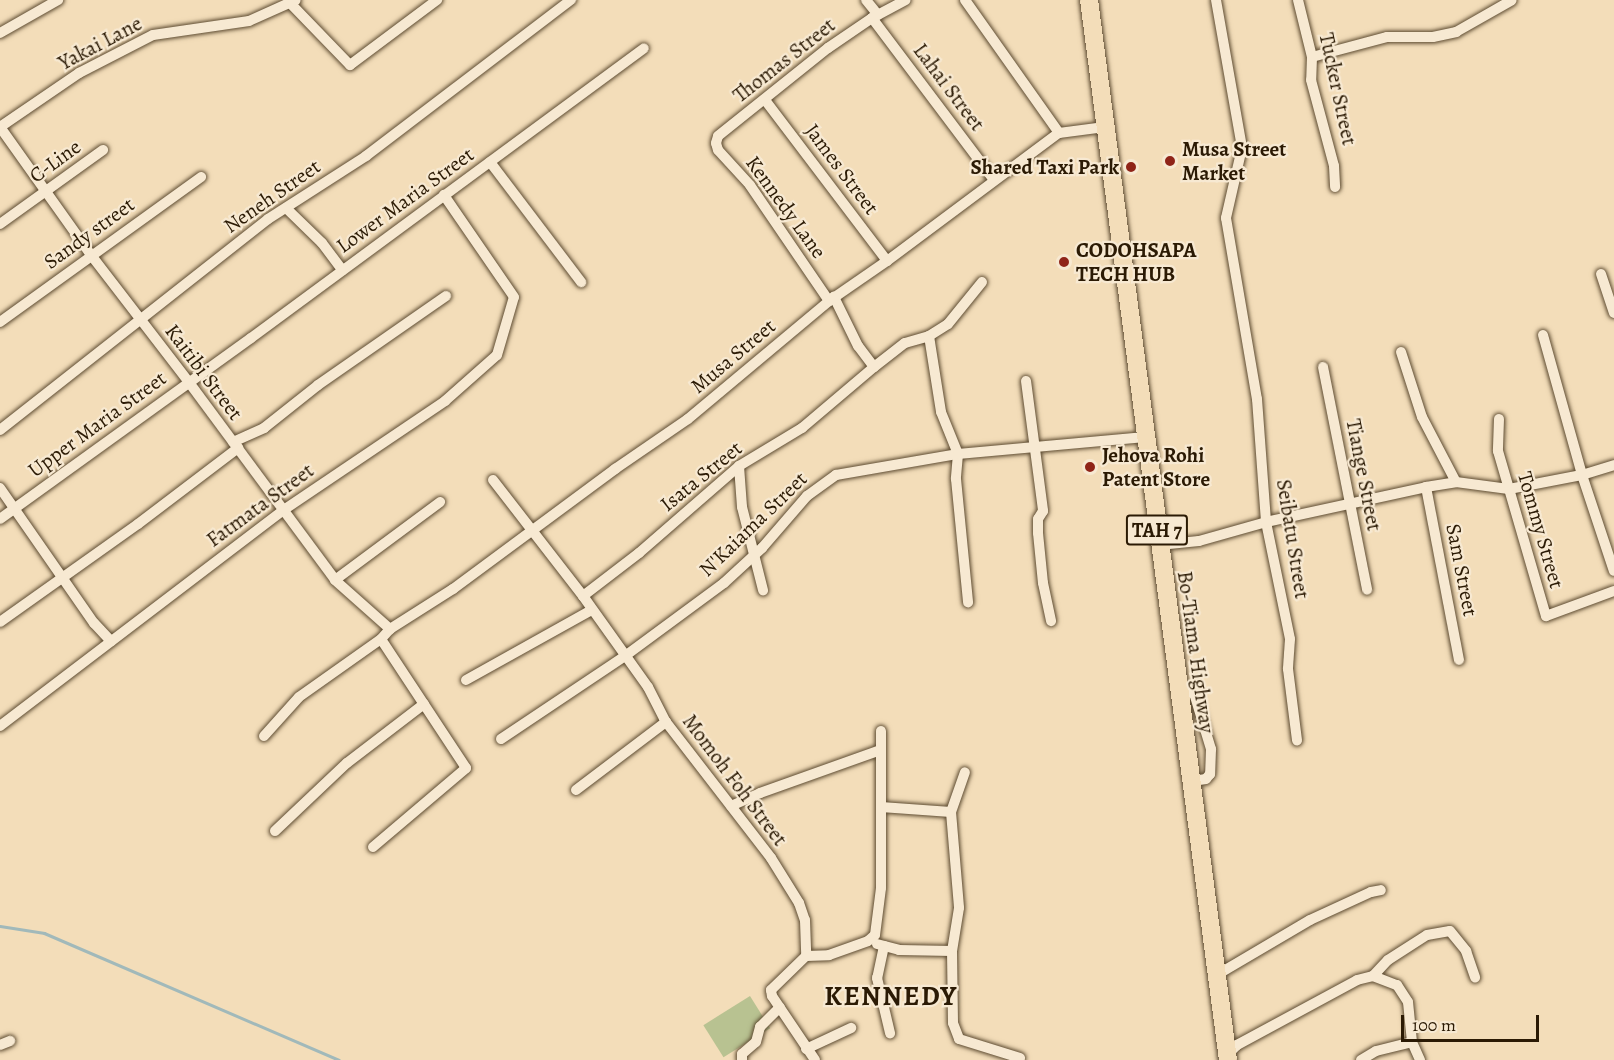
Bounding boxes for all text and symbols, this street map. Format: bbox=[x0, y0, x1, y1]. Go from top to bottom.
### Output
street label: Yakai Lane bbox=[54, 11, 146, 75]
street label: Thomas Street bbox=[728, 12, 840, 108]
street label: Tucker Street bbox=[1314, 30, 1362, 148]
street label: Lahai Street bbox=[908, 38, 990, 136]
street label: James Street bbox=[800, 119, 884, 219]
street label: C-Line bbox=[24, 134, 86, 188]
place label: Musa Street Market bbox=[1182, 136, 1286, 186]
street label: Lower Maria Street bbox=[331, 142, 479, 258]
street label: Kennedy Lane bbox=[740, 151, 832, 263]
street label: Neneh Street bbox=[219, 154, 325, 238]
place label: Shared Taxi Park bbox=[971, 154, 1119, 180]
marker: Musa Street Market bbox=[1163, 154, 1177, 168]
marker: Shared Taxi Park bbox=[1124, 160, 1138, 174]
street label: Sandy street bbox=[39, 192, 139, 274]
place label: CODOHSAPA TECH HUB bbox=[1076, 237, 1196, 287]
marker: CODOHSAPA TECH HUB bbox=[1057, 255, 1071, 269]
street label: Musa Street bbox=[686, 313, 780, 399]
street label: Kaitibi Street bbox=[160, 319, 248, 425]
street label: Upper Maria Street bbox=[23, 365, 171, 483]
street label: Tiange Street bbox=[1341, 417, 1387, 533]
street label: Isata Street bbox=[655, 435, 747, 517]
place label: Jehova Rohi Patent Store bbox=[1102, 442, 1210, 492]
street label: Fatmata Street bbox=[201, 458, 319, 552]
marker: Jehova Rohi Patent Store bbox=[1083, 460, 1097, 474]
street label: N'Kaiama Street bbox=[694, 466, 812, 582]
street label: Tommy Street bbox=[1512, 469, 1570, 591]
street label: Seibatu Street bbox=[1271, 477, 1315, 601]
road number: TAH 7 bbox=[1126, 513, 1188, 547]
street label: Sam Street bbox=[1441, 522, 1483, 618]
street label: Bo-Tiama Highway bbox=[1172, 569, 1220, 735]
street label: Momoh Foh Street bbox=[677, 709, 793, 851]
district label: KENNEDY bbox=[824, 981, 958, 1013]
scale bar bbox=[1404, 1003, 1542, 1041]
text: 100 m bbox=[1412, 1013, 1456, 1037]

